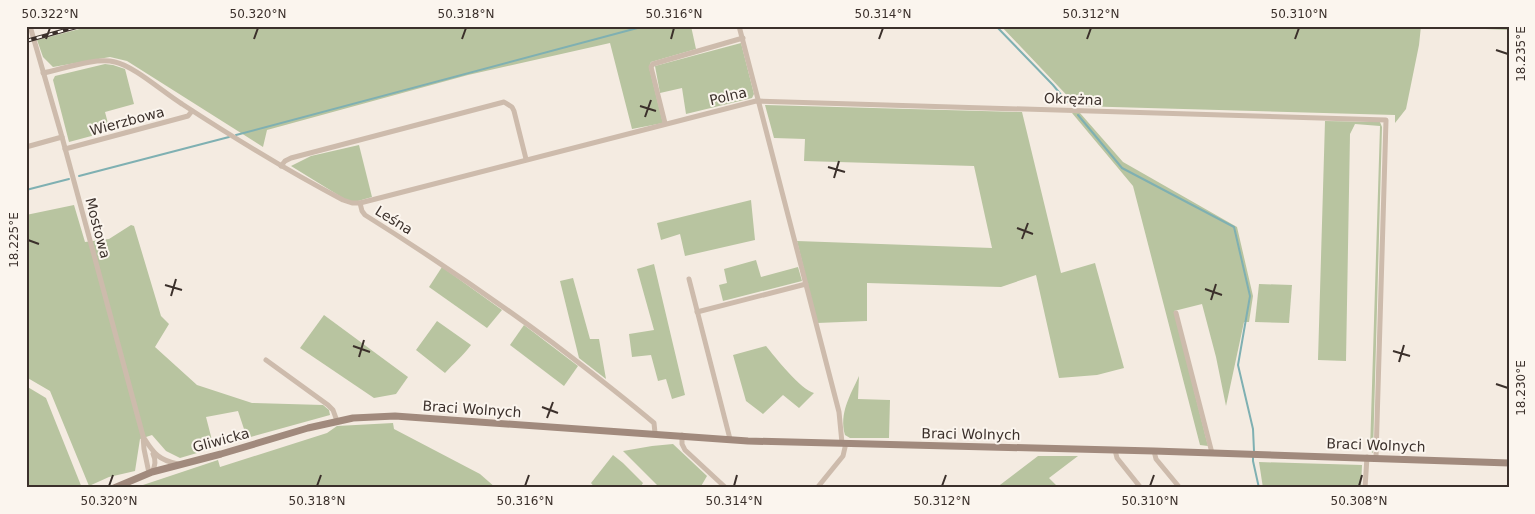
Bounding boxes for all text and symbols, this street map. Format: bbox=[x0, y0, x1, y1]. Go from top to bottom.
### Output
text: 50.322°N bbox=[22, 7, 78, 21]
text: 50.320°N bbox=[230, 7, 286, 21]
text: 50.318°N bbox=[438, 7, 494, 21]
text: 50.316°N bbox=[646, 7, 702, 21]
text: 50.314°N bbox=[855, 7, 911, 21]
text: 50.312°N bbox=[1063, 7, 1119, 21]
text: 50.310°N bbox=[1271, 7, 1327, 21]
text: 18.235°E bbox=[1514, 26, 1528, 82]
street label: Polna bbox=[708, 84, 748, 108]
street label: Okrężna bbox=[1044, 90, 1102, 108]
street label: Wierzbowa bbox=[88, 103, 166, 139]
street label: Mostowa bbox=[82, 196, 114, 260]
street label: Leśna bbox=[372, 202, 416, 238]
text: 18.225°E bbox=[7, 212, 21, 268]
text: 18.230°E bbox=[1514, 360, 1528, 416]
street label: Braci Wolnych bbox=[422, 398, 522, 420]
street label: Gliwicka bbox=[191, 425, 251, 455]
street label: Braci Wolnych bbox=[921, 425, 1021, 443]
street label: Braci Wolnych bbox=[1326, 435, 1426, 455]
text: 50.320°N bbox=[81, 494, 137, 508]
text: 50.318°N bbox=[289, 494, 345, 508]
text: 50.316°N bbox=[497, 494, 553, 508]
text: 50.314°N bbox=[706, 494, 762, 508]
text: 50.312°N bbox=[914, 494, 970, 508]
text: 50.310°N bbox=[1122, 494, 1178, 508]
text: 50.308°N bbox=[1331, 494, 1387, 508]

